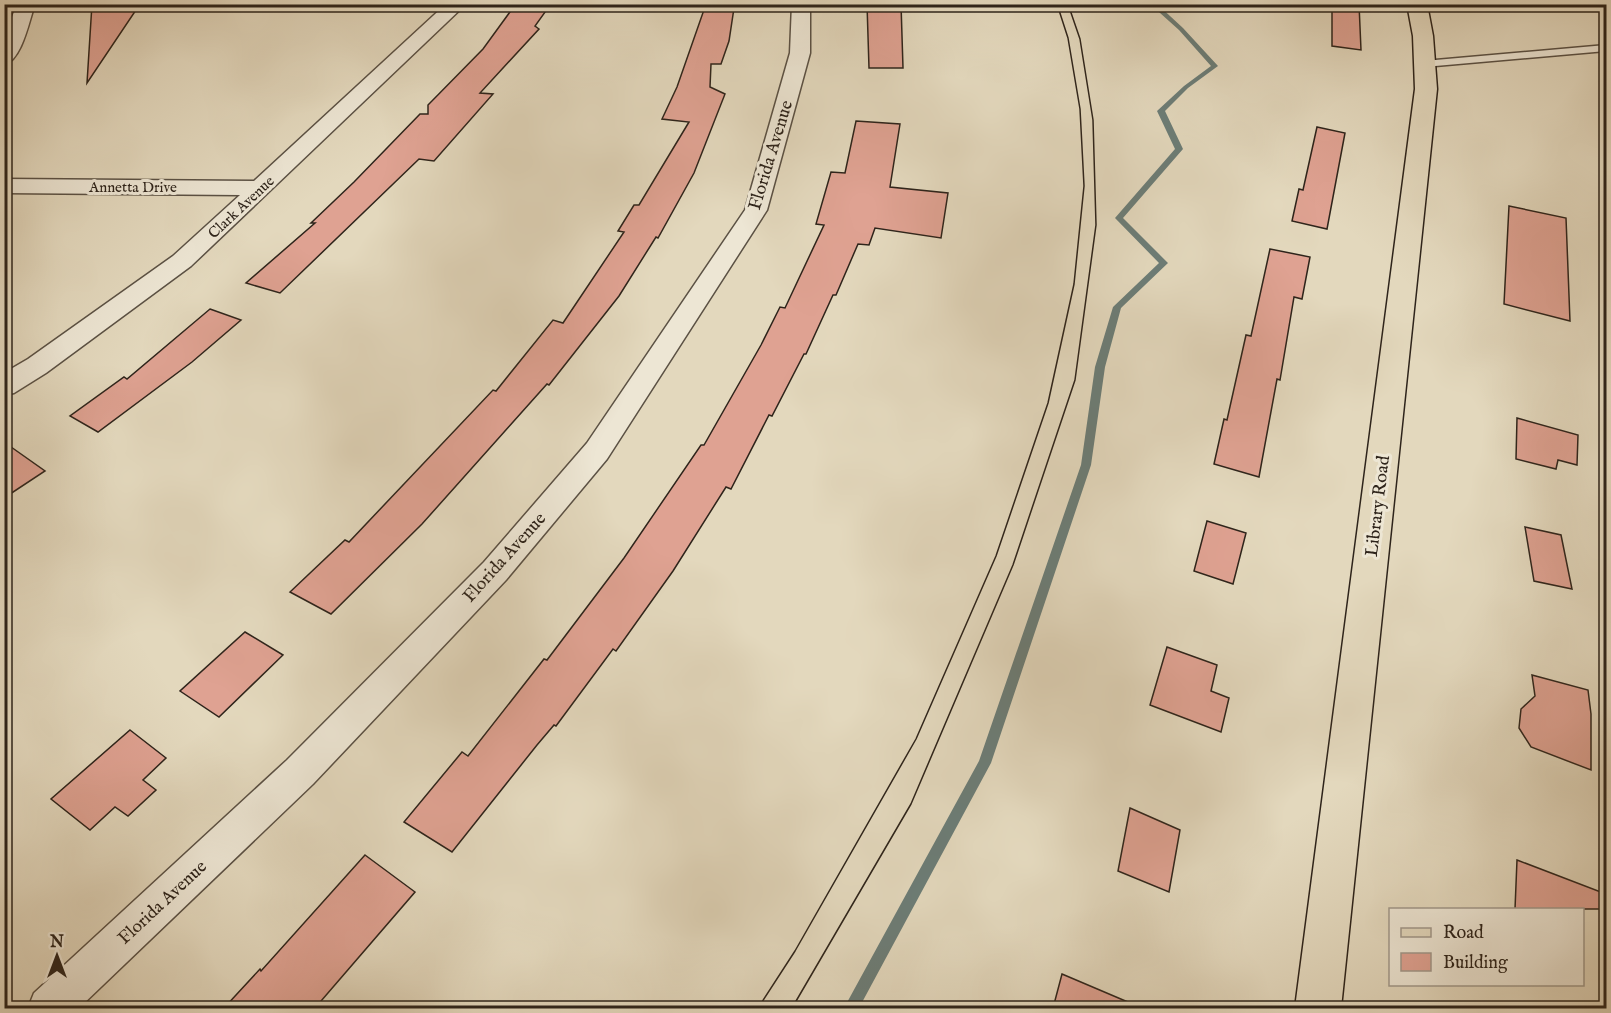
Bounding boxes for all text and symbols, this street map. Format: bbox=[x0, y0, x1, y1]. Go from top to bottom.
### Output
street label: Florida Avenue bbox=[744, 98, 799, 213]
street label: Clark Avenue bbox=[204, 172, 279, 243]
street label: Annetta Drive bbox=[88, 178, 177, 197]
street label: Library Road bbox=[1361, 454, 1396, 558]
street label: Florida Avenue bbox=[459, 508, 552, 608]
street label: Florida Avenue bbox=[114, 856, 212, 950]
legend bbox=[1389, 908, 1584, 986]
text: Road bbox=[1443, 922, 1484, 945]
north arrow bbox=[27, 926, 87, 986]
text: N bbox=[49, 933, 64, 953]
text: Building bbox=[1443, 952, 1508, 975]

